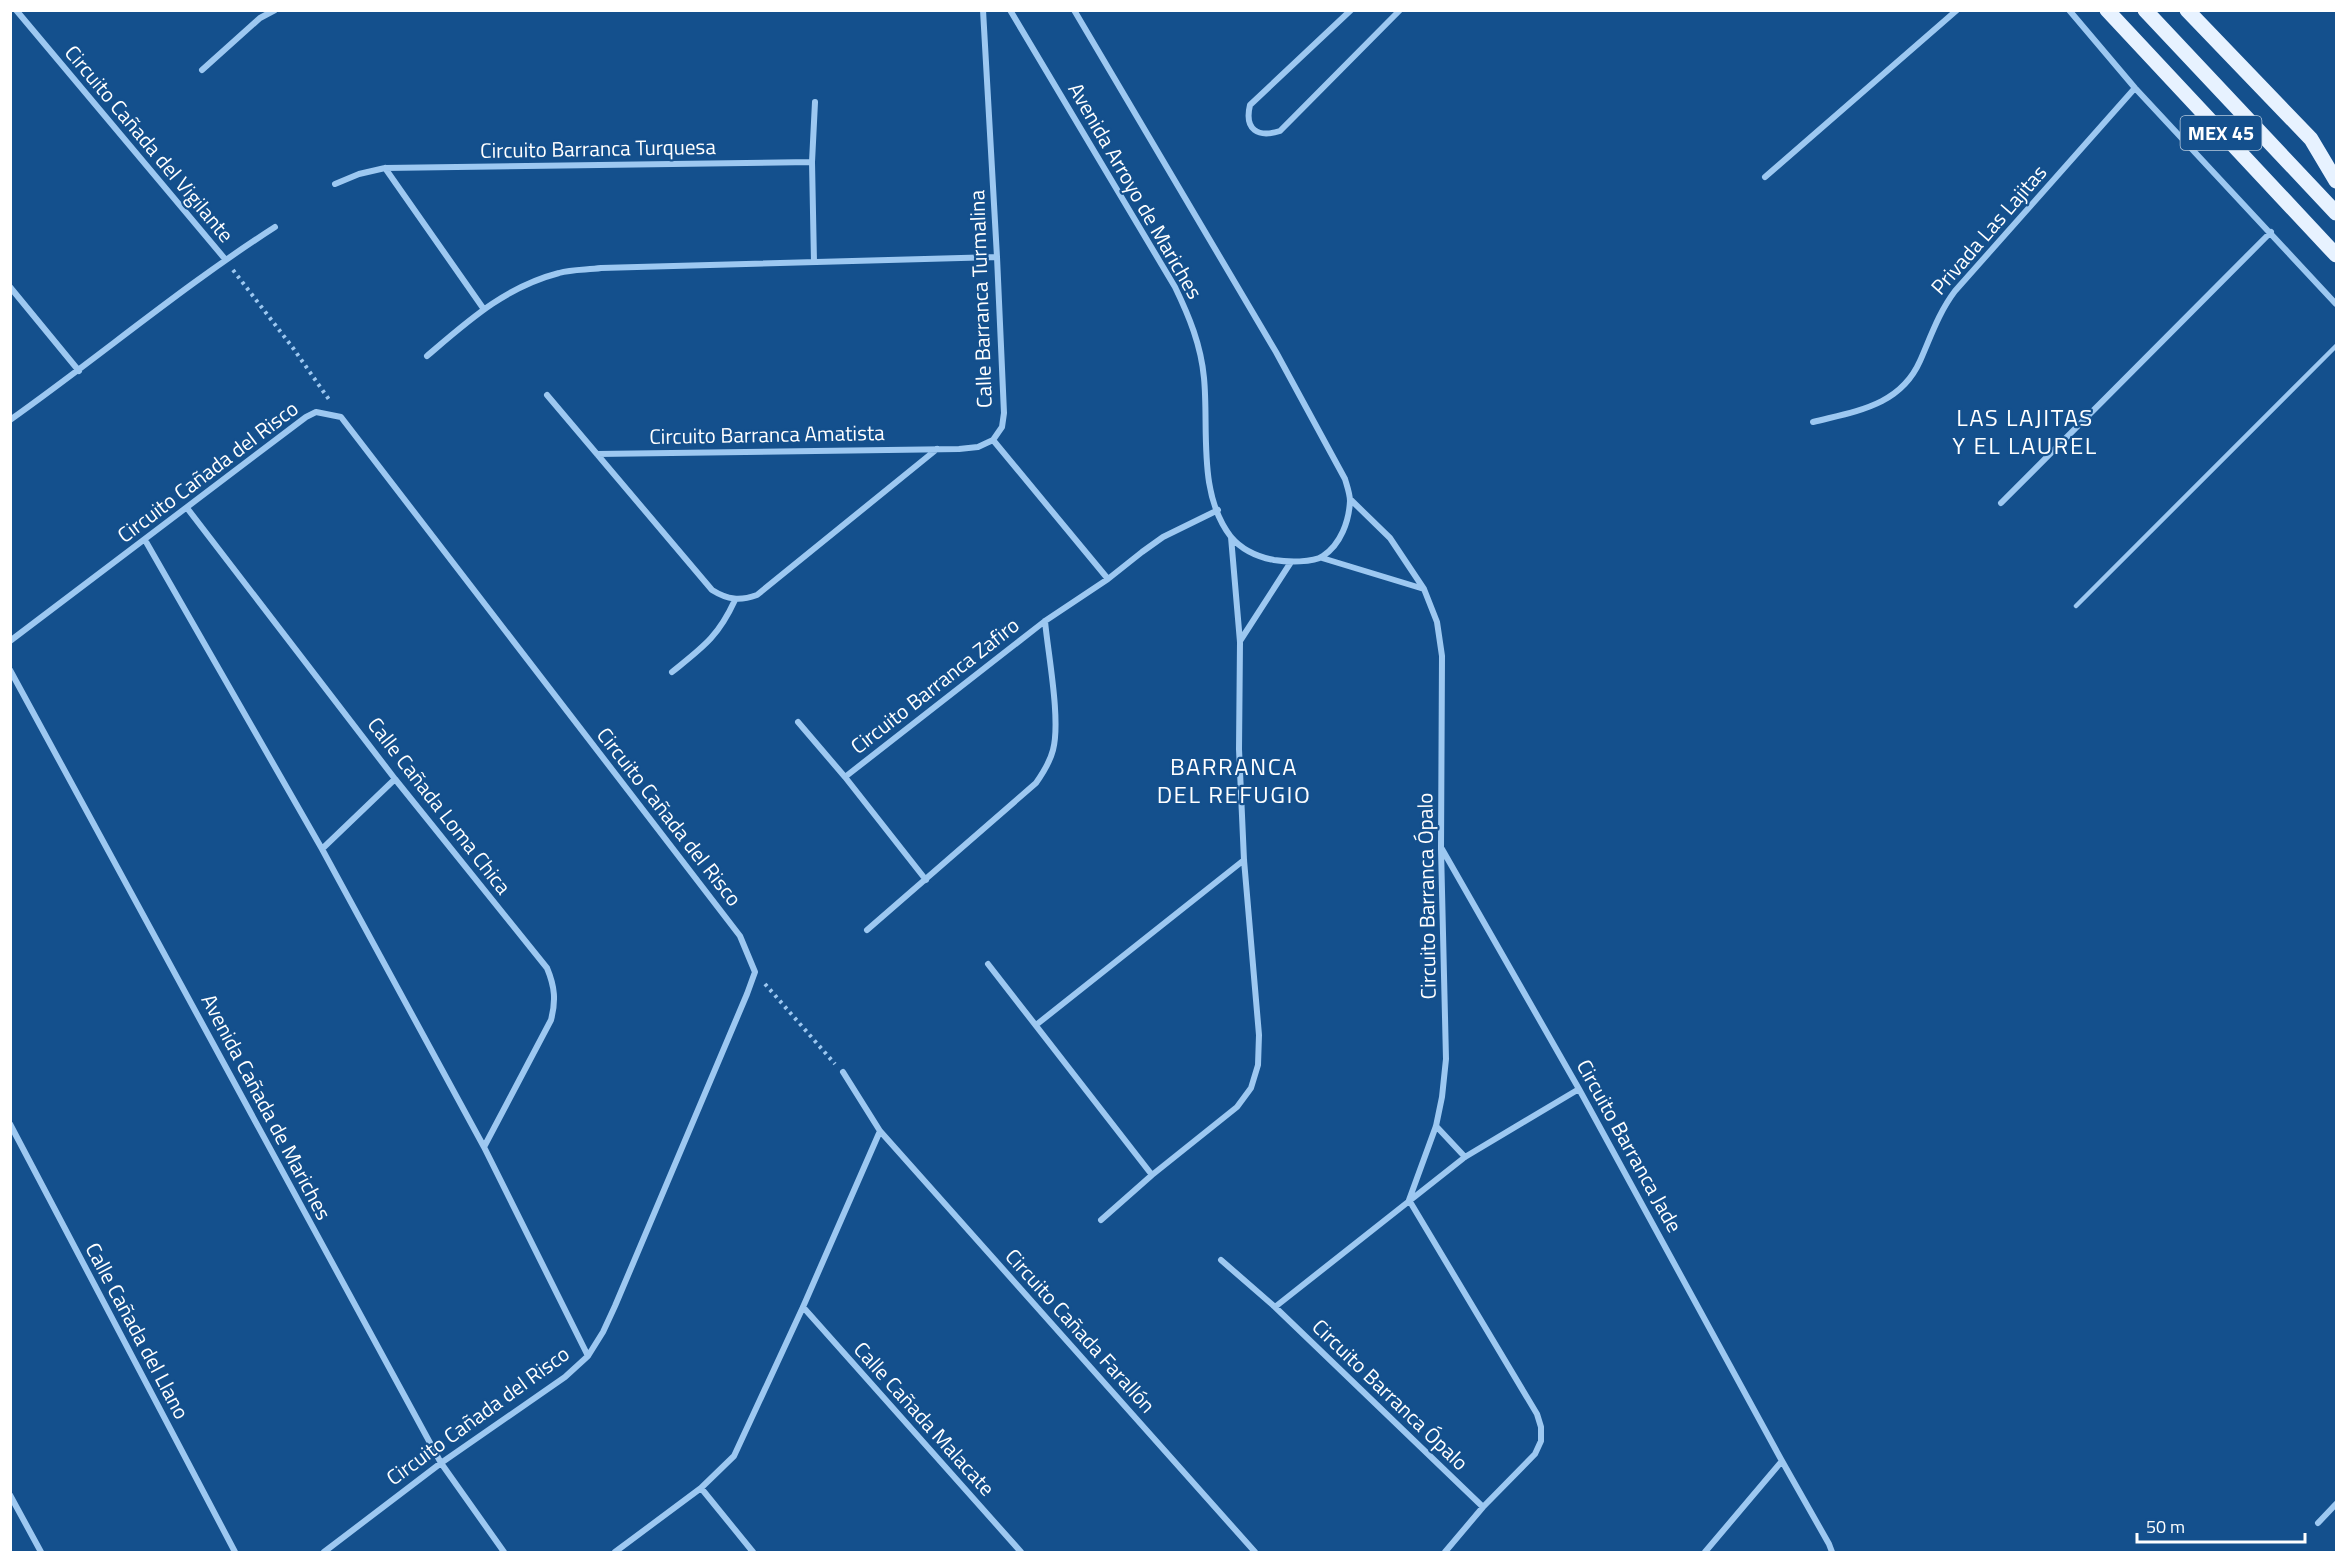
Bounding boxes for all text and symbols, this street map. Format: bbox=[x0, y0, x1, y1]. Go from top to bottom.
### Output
street label: Circuito Cañada del Vigilante bbox=[57, 38, 242, 249]
street label: Avenida Arroyo de Mariches bbox=[1061, 76, 1211, 305]
road number: MEX 45 bbox=[2180, 116, 2262, 150]
street label: Circuito Barranca Turquesa bbox=[480, 130, 717, 166]
street label: Privada Las Lajitas bbox=[1923, 157, 2054, 302]
street label: Calle Barranca Turmalina bbox=[960, 189, 1000, 408]
street label: Circuito Cañada del Risco bbox=[110, 392, 305, 550]
district label: LAS LAJITAS Y EL LAUREL bbox=[1952, 399, 2098, 463]
street label: Circuito Barranca Amatista bbox=[649, 416, 885, 452]
street label: Circuito Barranca Zafiro bbox=[843, 609, 1026, 761]
street label: Calle Cañada Loma Chica bbox=[360, 710, 520, 901]
street label: Circuito Cañada del Risco bbox=[590, 720, 750, 913]
district label: BARRANCA DEL REFUGIO bbox=[1157, 748, 1311, 812]
street label: Circuito Barranca Ópalo bbox=[1408, 792, 1444, 1000]
street label: Avenida Cañada de Mariches bbox=[194, 988, 340, 1225]
street label: Circuito Barranca Jade bbox=[1569, 1053, 1691, 1238]
street label: Calle Cañada del Llano bbox=[78, 1237, 198, 1425]
street label: Circuito Cañada Farallón bbox=[998, 1241, 1163, 1420]
street label: Circuito Barranca Ópalo bbox=[1305, 1311, 1476, 1478]
street label: Calle Cañada Malacate bbox=[847, 1334, 1003, 1503]
street label: Circuito Cañada del Risco bbox=[379, 1338, 576, 1493]
scale bar bbox=[2137, 1506, 2305, 1544]
text: 50 m bbox=[2146, 1513, 2185, 1540]

